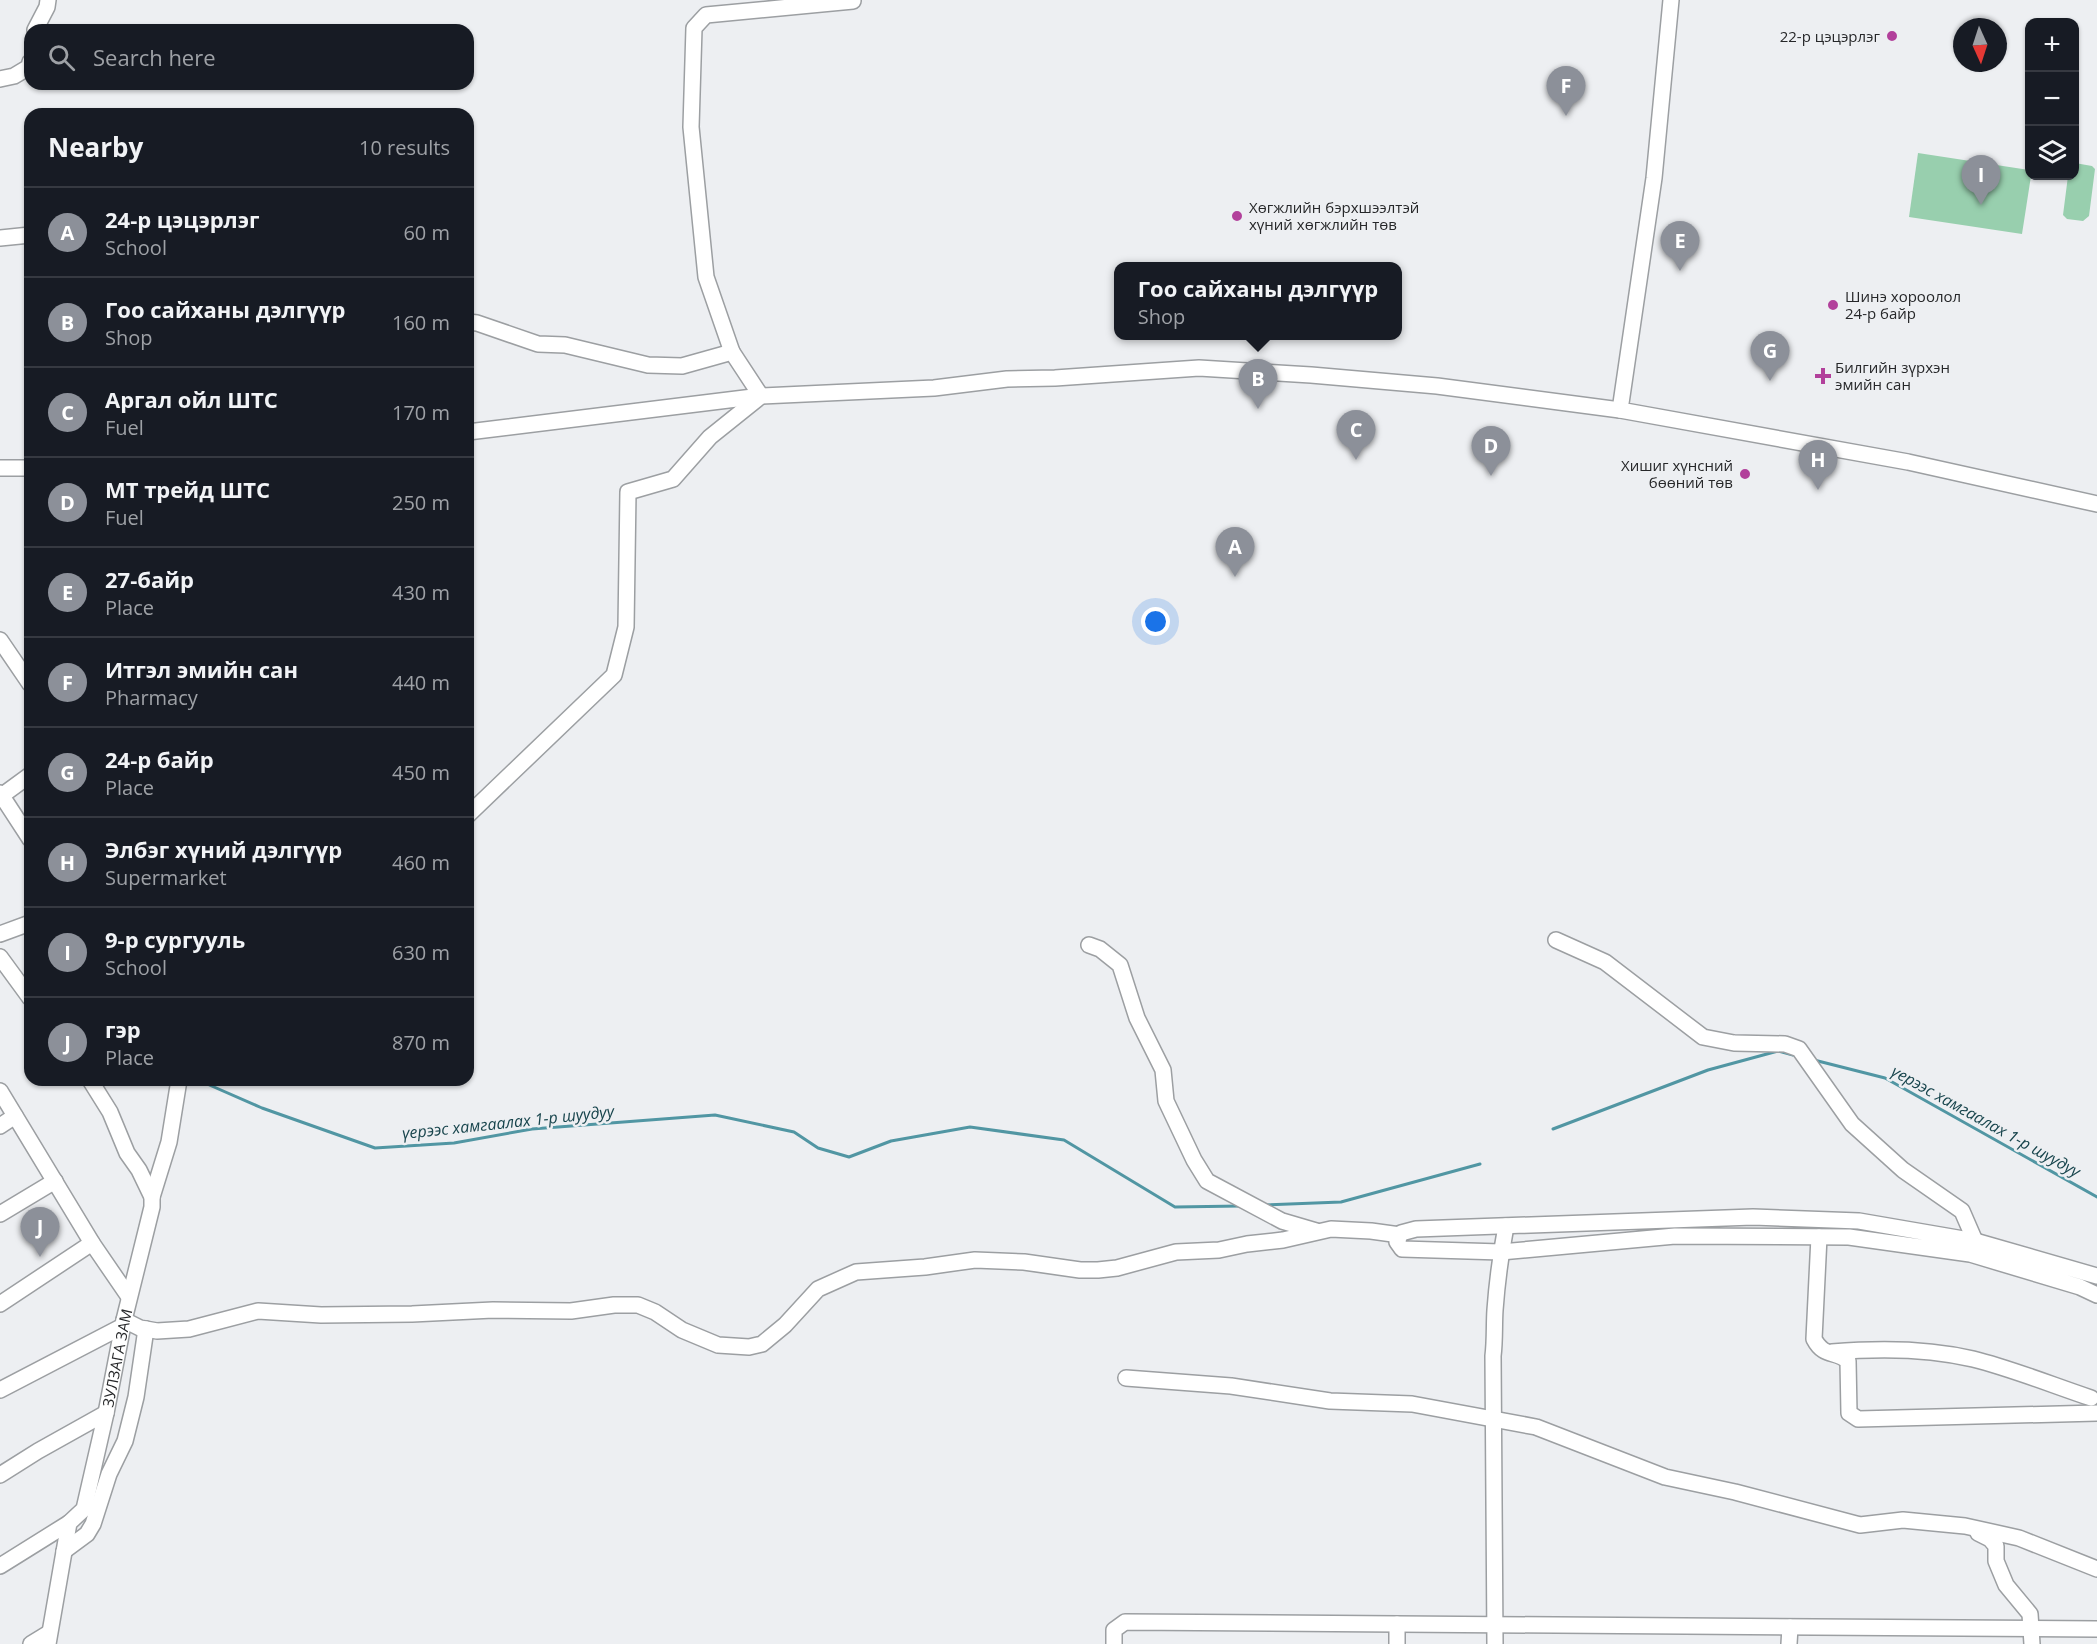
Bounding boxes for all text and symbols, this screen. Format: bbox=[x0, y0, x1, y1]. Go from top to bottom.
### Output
north arrow bbox=[1953, 18, 2007, 72]
map controls bbox=[2025, 18, 2079, 180]
button: + bbox=[2025, 18, 2079, 72]
search box bbox=[24, 24, 474, 90]
place label: 22-р цэцэрлэг bbox=[1780, 26, 1881, 46]
marker: 22-р цэцэрлэг bbox=[1885, 29, 1899, 43]
icon: search bbox=[45, 41, 78, 74]
text: Search here bbox=[93, 42, 216, 72]
pin: F bbox=[1546, 66, 1586, 116]
button: − bbox=[2025, 72, 2079, 126]
button: layers bbox=[2025, 126, 2079, 180]
text: Nearby bbox=[48, 129, 143, 165]
text: 10 results bbox=[359, 134, 450, 161]
pin: I bbox=[1962, 156, 2000, 205]
place label: Хөгжлийн бэрхшээлтэй хүний хөгжлийн төв bbox=[1249, 197, 1419, 234]
text: 24-р цэцэрлэг bbox=[105, 204, 260, 234]
marker: Хөгжлийн бэрхшээлтэй хүний хөгжлийн төв bbox=[1230, 209, 1244, 223]
text: A bbox=[61, 219, 74, 246]
text: 60 m bbox=[403, 219, 450, 246]
pin: E bbox=[1660, 222, 1700, 271]
text: School bbox=[105, 234, 167, 261]
popup bbox=[1114, 262, 1402, 340]
text: Гоо сайханы дэлгүүр bbox=[1138, 273, 1378, 303]
place label: Шинэ хороолол 24-р байр bbox=[1845, 286, 1961, 323]
text: Гоо сайханы дэлгүүр bbox=[105, 294, 346, 324]
marker: Шинэ хороолол 24-р байр bbox=[1826, 298, 1840, 312]
text: Shop bbox=[1138, 303, 1185, 330]
text: B bbox=[61, 309, 74, 336]
text: 160 m bbox=[392, 309, 450, 336]
text: Shop bbox=[105, 324, 153, 351]
pin: G bbox=[1750, 332, 1790, 381]
place label: Билгийн зүрхэн эмийн сан bbox=[1835, 357, 1950, 394]
pin: B bbox=[1238, 360, 1278, 409]
marker: Билгийн зүрхэн эмийн сан bbox=[1816, 369, 1830, 383]
text: Аргал ойл ШТС bbox=[105, 384, 278, 414]
text: C bbox=[61, 399, 74, 426]
text: 170 m bbox=[392, 399, 450, 426]
pin: C bbox=[1336, 410, 1376, 460]
text: Fuel bbox=[105, 414, 144, 441]
pin: D bbox=[1472, 426, 1510, 476]
pin: H bbox=[1798, 440, 1838, 490]
place label: Хишиг хүнсний бөөний төв bbox=[1621, 455, 1733, 492]
marker: Хишиг хүнсний бөөний төв bbox=[1738, 467, 1752, 481]
text: МТ трейд ШТС bbox=[105, 474, 270, 504]
text: D bbox=[60, 489, 75, 516]
text: 250 m bbox=[392, 489, 450, 516]
text: Fuel bbox=[105, 504, 144, 531]
pin: A bbox=[1216, 528, 1254, 577]
text: 27-байр bbox=[105, 564, 194, 594]
text: E bbox=[62, 579, 73, 606]
text: 430 m bbox=[392, 579, 450, 606]
text: Place bbox=[105, 594, 154, 621]
your location bbox=[1141, 607, 1170, 636]
text: Итгэл эмийн сан bbox=[105, 654, 298, 684]
text: F bbox=[62, 669, 73, 696]
text: 440 m bbox=[392, 669, 450, 696]
text: Pharmacy bbox=[105, 684, 198, 711]
text: 24-р байр bbox=[105, 744, 214, 774]
text: G bbox=[60, 759, 75, 786]
text: 450 m bbox=[392, 759, 450, 786]
text: Place bbox=[105, 774, 154, 801]
text: Элбэг хүний дэлгүүр bbox=[105, 834, 342, 864]
text: H bbox=[60, 849, 75, 876]
text: 460 m bbox=[392, 849, 450, 876]
text: Supermarket bbox=[105, 864, 227, 891]
text: 9-р сургууль bbox=[105, 924, 245, 954]
text: I bbox=[64, 939, 71, 966]
text: 630 m bbox=[392, 939, 450, 966]
text: School bbox=[105, 954, 167, 981]
text: гэр bbox=[105, 1014, 141, 1044]
text: J bbox=[64, 1029, 71, 1056]
text: 870 m bbox=[392, 1029, 450, 1056]
text: Place bbox=[105, 1044, 154, 1071]
water label: үерээс хамгаалах 1-р шуудуу bbox=[1888, 1060, 2086, 1183]
water label: үерээс хамгаалах 1-р шуудуу bbox=[401, 1100, 617, 1144]
pin: J bbox=[20, 1208, 60, 1257]
street label: ЗУЛЗАГА ЗАМ bbox=[97, 1307, 136, 1409]

